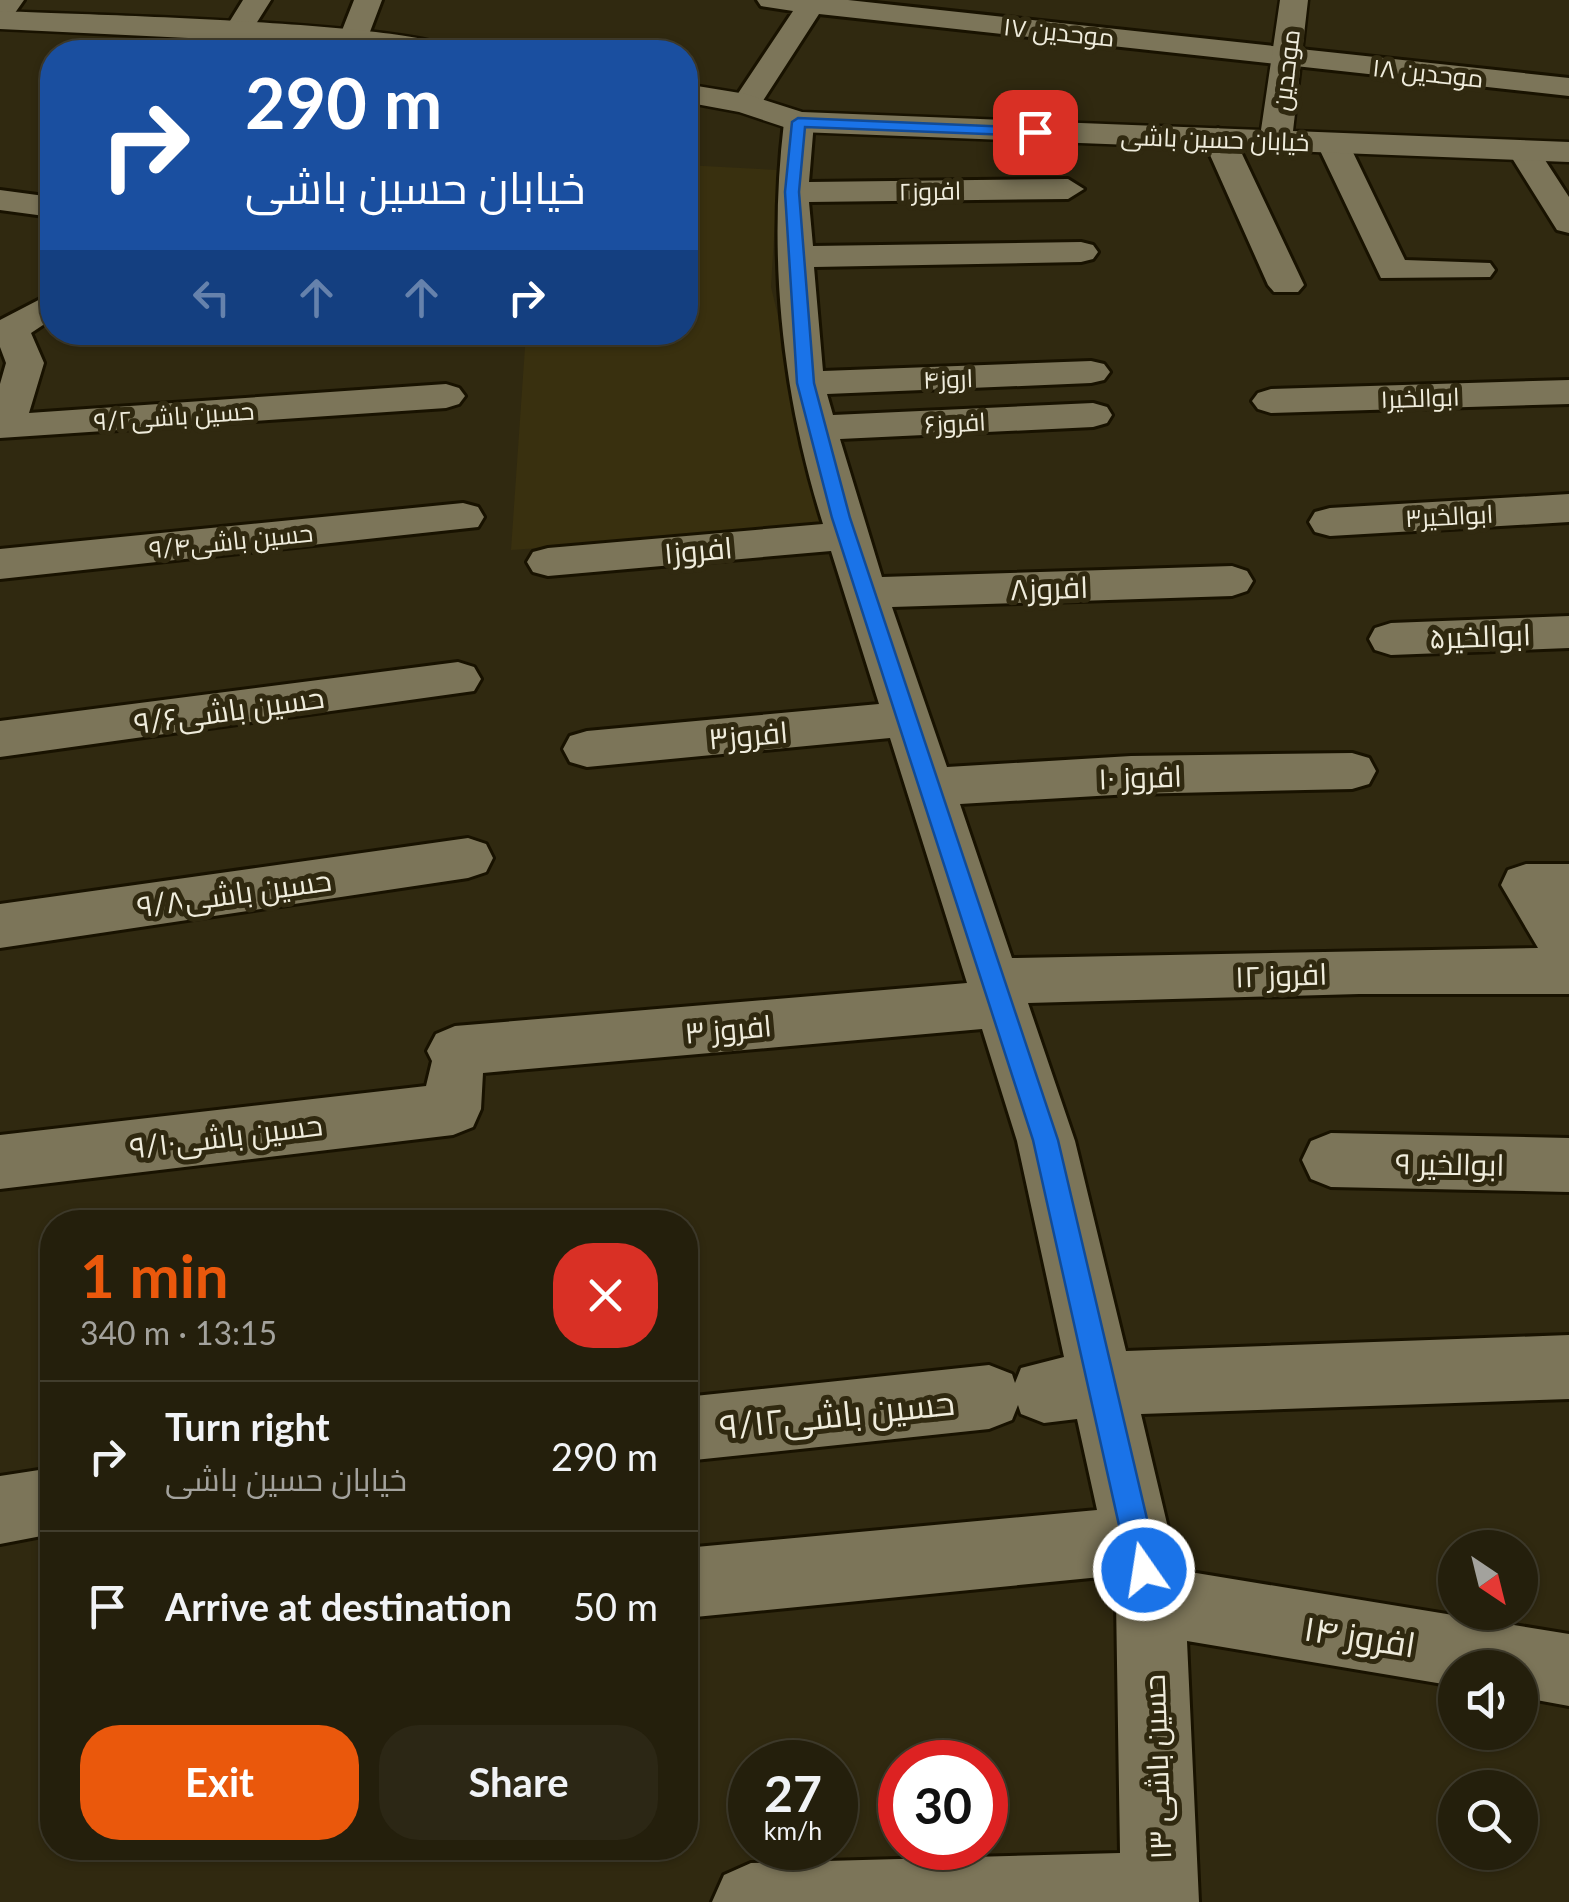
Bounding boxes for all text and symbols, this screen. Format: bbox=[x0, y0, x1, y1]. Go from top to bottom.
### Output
street label: موحدین ۱۷ bbox=[1002, 10, 1116, 53]
street label: موحدین bbox=[1265, 28, 1306, 113]
street label: موحدین ۱۸ bbox=[1371, 51, 1485, 94]
text: 290 m bbox=[245, 60, 442, 144]
icon: right bbox=[80, 80, 210, 210]
pin bbox=[993, 90, 1078, 175]
icon: arrive bbox=[1008, 105, 1063, 160]
street label: خیابان حسین باشی bbox=[1120, 120, 1310, 157]
text: خیابان حسین باشی bbox=[245, 160, 585, 214]
street label: افروز۲ bbox=[898, 174, 962, 207]
icon: left bbox=[184, 270, 239, 325]
icon: ahead bbox=[289, 270, 344, 325]
icon: ahead bbox=[394, 270, 449, 325]
icon: right bbox=[499, 270, 554, 325]
street label: اروز۴ bbox=[922, 362, 974, 395]
street label: ابوالخیر۱ bbox=[1380, 381, 1460, 414]
street label: حسین باشی۹/۲ bbox=[93, 394, 255, 437]
street label: افروز۶ bbox=[923, 405, 987, 440]
street label: ابوالخیر۳ bbox=[1404, 498, 1494, 533]
street label: حسین باشی۹/۴ bbox=[148, 516, 314, 565]
street label: افروز۱ bbox=[662, 528, 734, 571]
street label: افروز۸ bbox=[1009, 568, 1089, 607]
street label: ابوالخیر۵ bbox=[1428, 615, 1532, 656]
street label: حسین باشی۹/۶ bbox=[132, 678, 327, 742]
street label: افروز۳ bbox=[707, 713, 789, 756]
street label: افروز ۱۰ bbox=[1097, 757, 1183, 796]
street label: حسین باشی۹/۸ bbox=[134, 861, 334, 925]
street label: افروز ۱۲ bbox=[1234, 954, 1328, 995]
street label: افروز ۳ bbox=[683, 1006, 773, 1051]
street label: حسین باشی۹/۱۰ bbox=[128, 1105, 325, 1167]
street label: ابوالخیر ۹ bbox=[1395, 1144, 1505, 1183]
text: 1 min bbox=[80, 1239, 229, 1311]
button: close bbox=[553, 1243, 658, 1348]
text: 340 m · 13:15 bbox=[80, 1313, 277, 1352]
street label: حسین باشی۹/۱۲ bbox=[717, 1380, 957, 1448]
text: Turn right bbox=[165, 1403, 330, 1449]
icon: right bbox=[80, 1429, 135, 1484]
text: 290 m bbox=[551, 1433, 658, 1479]
text: خیابان حسین باشی bbox=[165, 1459, 407, 1498]
position arrow bbox=[1092, 1518, 1196, 1622]
north arrow bbox=[1438, 1530, 1538, 1630]
map controls bbox=[1438, 1530, 1538, 1870]
icon: arrive bbox=[80, 1579, 135, 1634]
text: Arrive at destination bbox=[165, 1583, 512, 1629]
text: 50 m bbox=[573, 1583, 658, 1629]
street label: افروز ۱۴ bbox=[1301, 1605, 1419, 1666]
button: sound bbox=[1438, 1650, 1538, 1750]
street label: حسین باشی ۱۳ bbox=[1135, 1674, 1179, 1860]
button: Exit bbox=[80, 1725, 359, 1840]
button: Share bbox=[379, 1725, 658, 1840]
speed limit sign: 30 bbox=[878, 1740, 1008, 1870]
text: 27 bbox=[764, 1763, 822, 1823]
button: search bbox=[1438, 1770, 1538, 1870]
text: km/h bbox=[764, 1815, 822, 1845]

